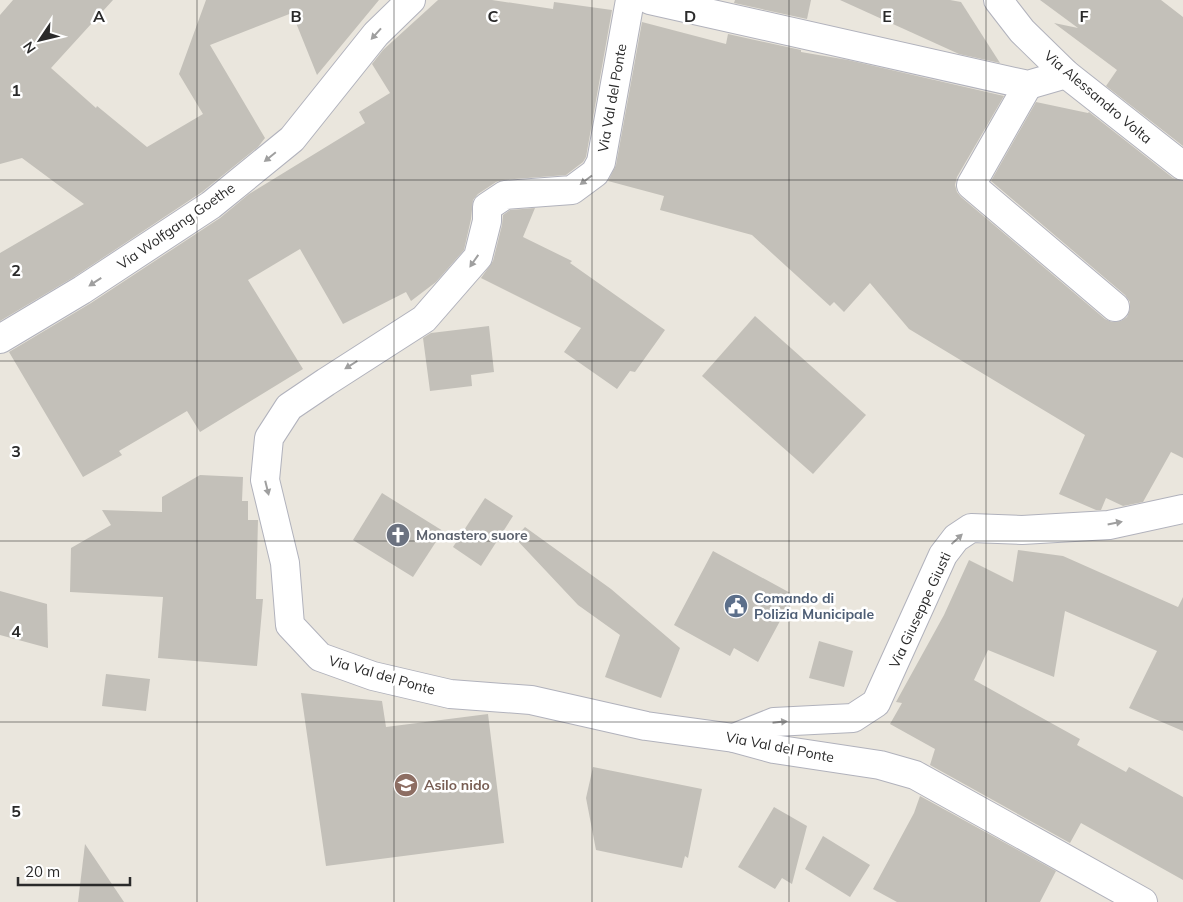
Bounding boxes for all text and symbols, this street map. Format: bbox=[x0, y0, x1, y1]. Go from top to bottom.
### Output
text: A bbox=[93, 6, 105, 26]
text: B bbox=[290, 6, 302, 26]
text: C bbox=[488, 6, 499, 26]
text: D bbox=[684, 6, 696, 26]
text: E bbox=[882, 6, 892, 26]
text: F bbox=[1079, 6, 1089, 26]
north arrow bbox=[15, 15, 65, 65]
one-way arrow bbox=[370, 28, 382, 40]
text: N bbox=[19, 38, 40, 57]
street label: Via Val del Ponte bbox=[594, 42, 630, 154]
street label: Via Alessandro Volta bbox=[1040, 47, 1156, 147]
text: 1 bbox=[11, 80, 21, 100]
one-way arrow bbox=[264, 151, 277, 162]
one-way arrow bbox=[579, 175, 593, 185]
street label: Via Wolfgang Goethe bbox=[114, 179, 238, 273]
one-way arrow bbox=[469, 254, 479, 268]
text: 2 bbox=[11, 260, 21, 280]
one-way arrow bbox=[89, 277, 102, 286]
one-way arrow bbox=[345, 361, 358, 370]
text: 3 bbox=[11, 441, 21, 461]
one-way arrow bbox=[263, 481, 271, 496]
one-way arrow bbox=[1107, 519, 1123, 527]
church icon: Monastero suore bbox=[385, 522, 411, 548]
place label: Monastero suore bbox=[416, 526, 528, 544]
one-way arrow bbox=[950, 533, 962, 545]
street label: Via Giuseppe Giusti bbox=[885, 549, 955, 671]
place label: Comando di Polizia Municipale bbox=[754, 589, 874, 623]
public building icon: Comando di Polizia Municipale bbox=[723, 593, 749, 619]
text: 4 bbox=[11, 621, 21, 641]
street label: Via Val del Ponte bbox=[327, 651, 437, 699]
one-way arrow bbox=[772, 718, 788, 726]
street label: Via Val del Ponte bbox=[724, 728, 836, 766]
school or university icon: Asilo nido bbox=[393, 772, 419, 798]
place label: Asilo nido bbox=[424, 776, 490, 794]
text: 5 bbox=[11, 801, 21, 821]
scale bar bbox=[18, 854, 130, 886]
text: 20 m bbox=[25, 862, 60, 881]

